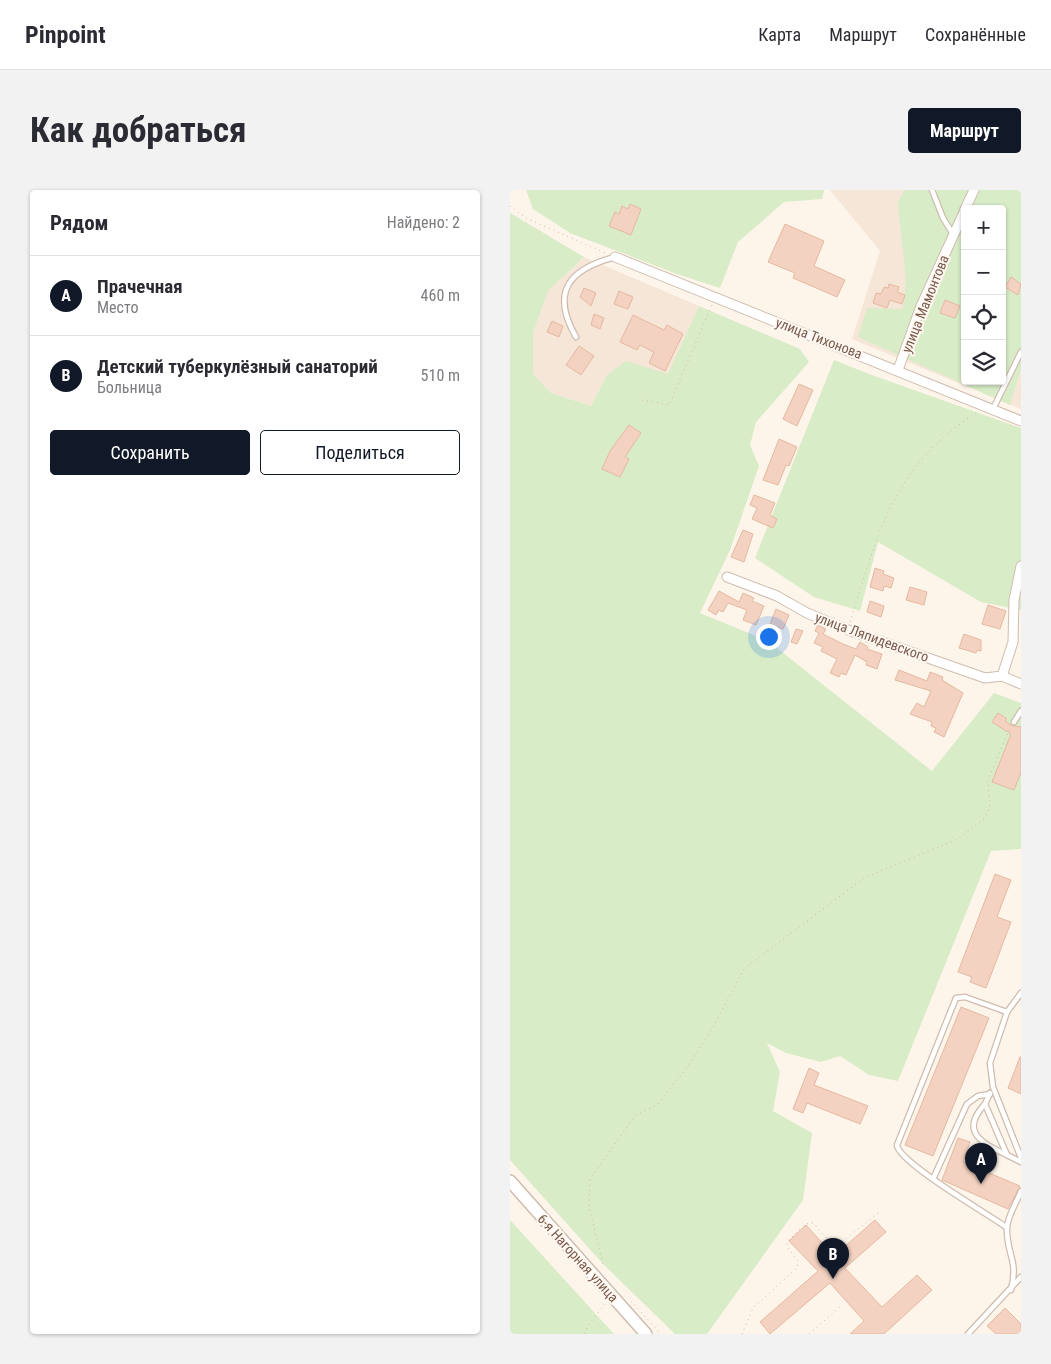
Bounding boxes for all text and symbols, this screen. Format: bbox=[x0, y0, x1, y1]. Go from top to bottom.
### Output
text: Pinpoint bbox=[25, 21, 106, 49]
text: Карта bbox=[758, 24, 801, 45]
text: Маршрут bbox=[829, 24, 897, 45]
text: Сохранённые bbox=[925, 24, 1026, 45]
button: Маршрут bbox=[908, 108, 1021, 153]
text: Как добраться bbox=[30, 110, 246, 151]
map controls bbox=[961, 205, 1006, 385]
button: + bbox=[961, 205, 1006, 250]
text: Рядом bbox=[50, 211, 109, 235]
text: Найдено: 2 bbox=[387, 213, 460, 232]
button: − bbox=[961, 250, 1006, 295]
street label: улица Мамонтова bbox=[898, 253, 952, 355]
text: Прачечная bbox=[97, 275, 183, 298]
text: A bbox=[61, 286, 71, 305]
text: 460 m bbox=[421, 286, 460, 305]
button: locate bbox=[961, 295, 1006, 340]
text: Место bbox=[97, 298, 138, 317]
street label: улица Тихонова bbox=[773, 314, 865, 362]
button: layers bbox=[961, 340, 1006, 385]
text: Детский туберкулёзный санаторий bbox=[97, 355, 378, 378]
text: B bbox=[62, 366, 70, 385]
text: 510 m bbox=[421, 366, 460, 385]
text: Больница bbox=[97, 378, 162, 397]
button: Сохранить bbox=[50, 430, 250, 475]
button: Поделиться bbox=[260, 430, 460, 475]
street label: улица Ляпидевского bbox=[813, 609, 931, 665]
your location bbox=[756, 624, 782, 650]
pin: A bbox=[965, 1143, 997, 1184]
street label: 6-я Нагорная улица bbox=[534, 1211, 622, 1305]
pin: B bbox=[817, 1238, 849, 1279]

